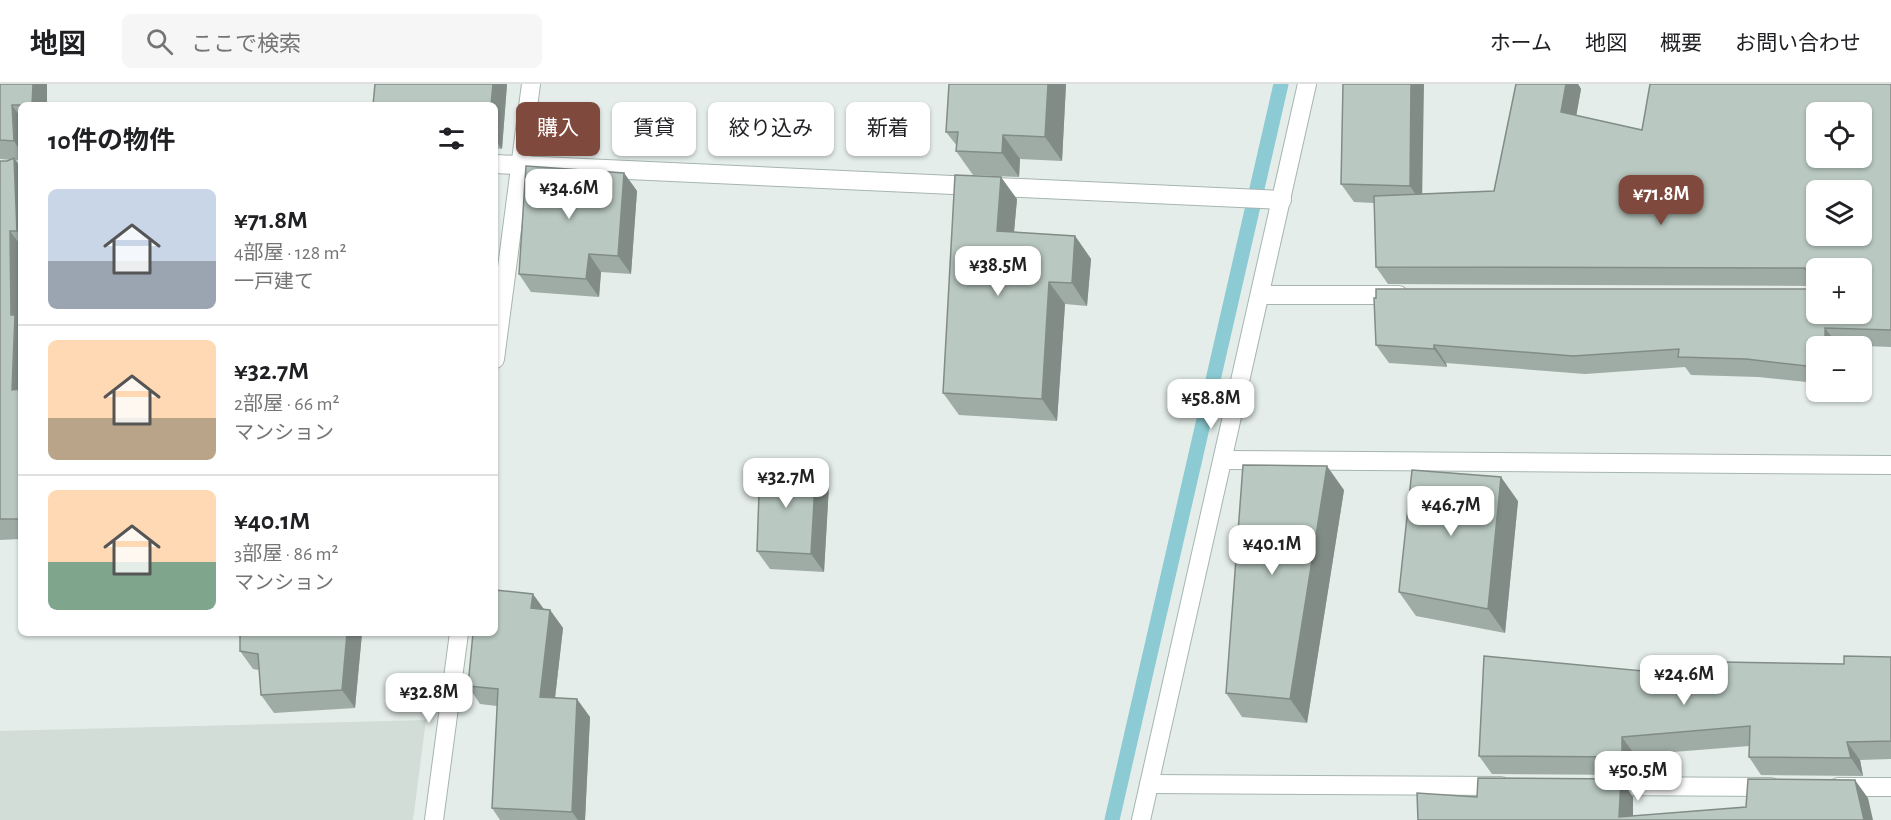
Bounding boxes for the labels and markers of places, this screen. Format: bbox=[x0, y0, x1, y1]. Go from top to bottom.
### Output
pin: ¥34.6M bbox=[520, 169, 618, 220]
pin: ¥71.8M bbox=[1612, 175, 1710, 226]
pin: ¥38.5M bbox=[949, 246, 1047, 297]
pin: ¥58.8M bbox=[1162, 379, 1260, 430]
pin: ¥32.7M bbox=[737, 458, 835, 509]
pin: ¥46.7M bbox=[1402, 486, 1500, 537]
pin: ¥40.1M bbox=[1223, 525, 1321, 576]
pin: ¥24.6M bbox=[1635, 655, 1733, 706]
pin: ¥32.8M bbox=[380, 673, 478, 724]
pin: ¥50.5M bbox=[1589, 751, 1687, 802]

